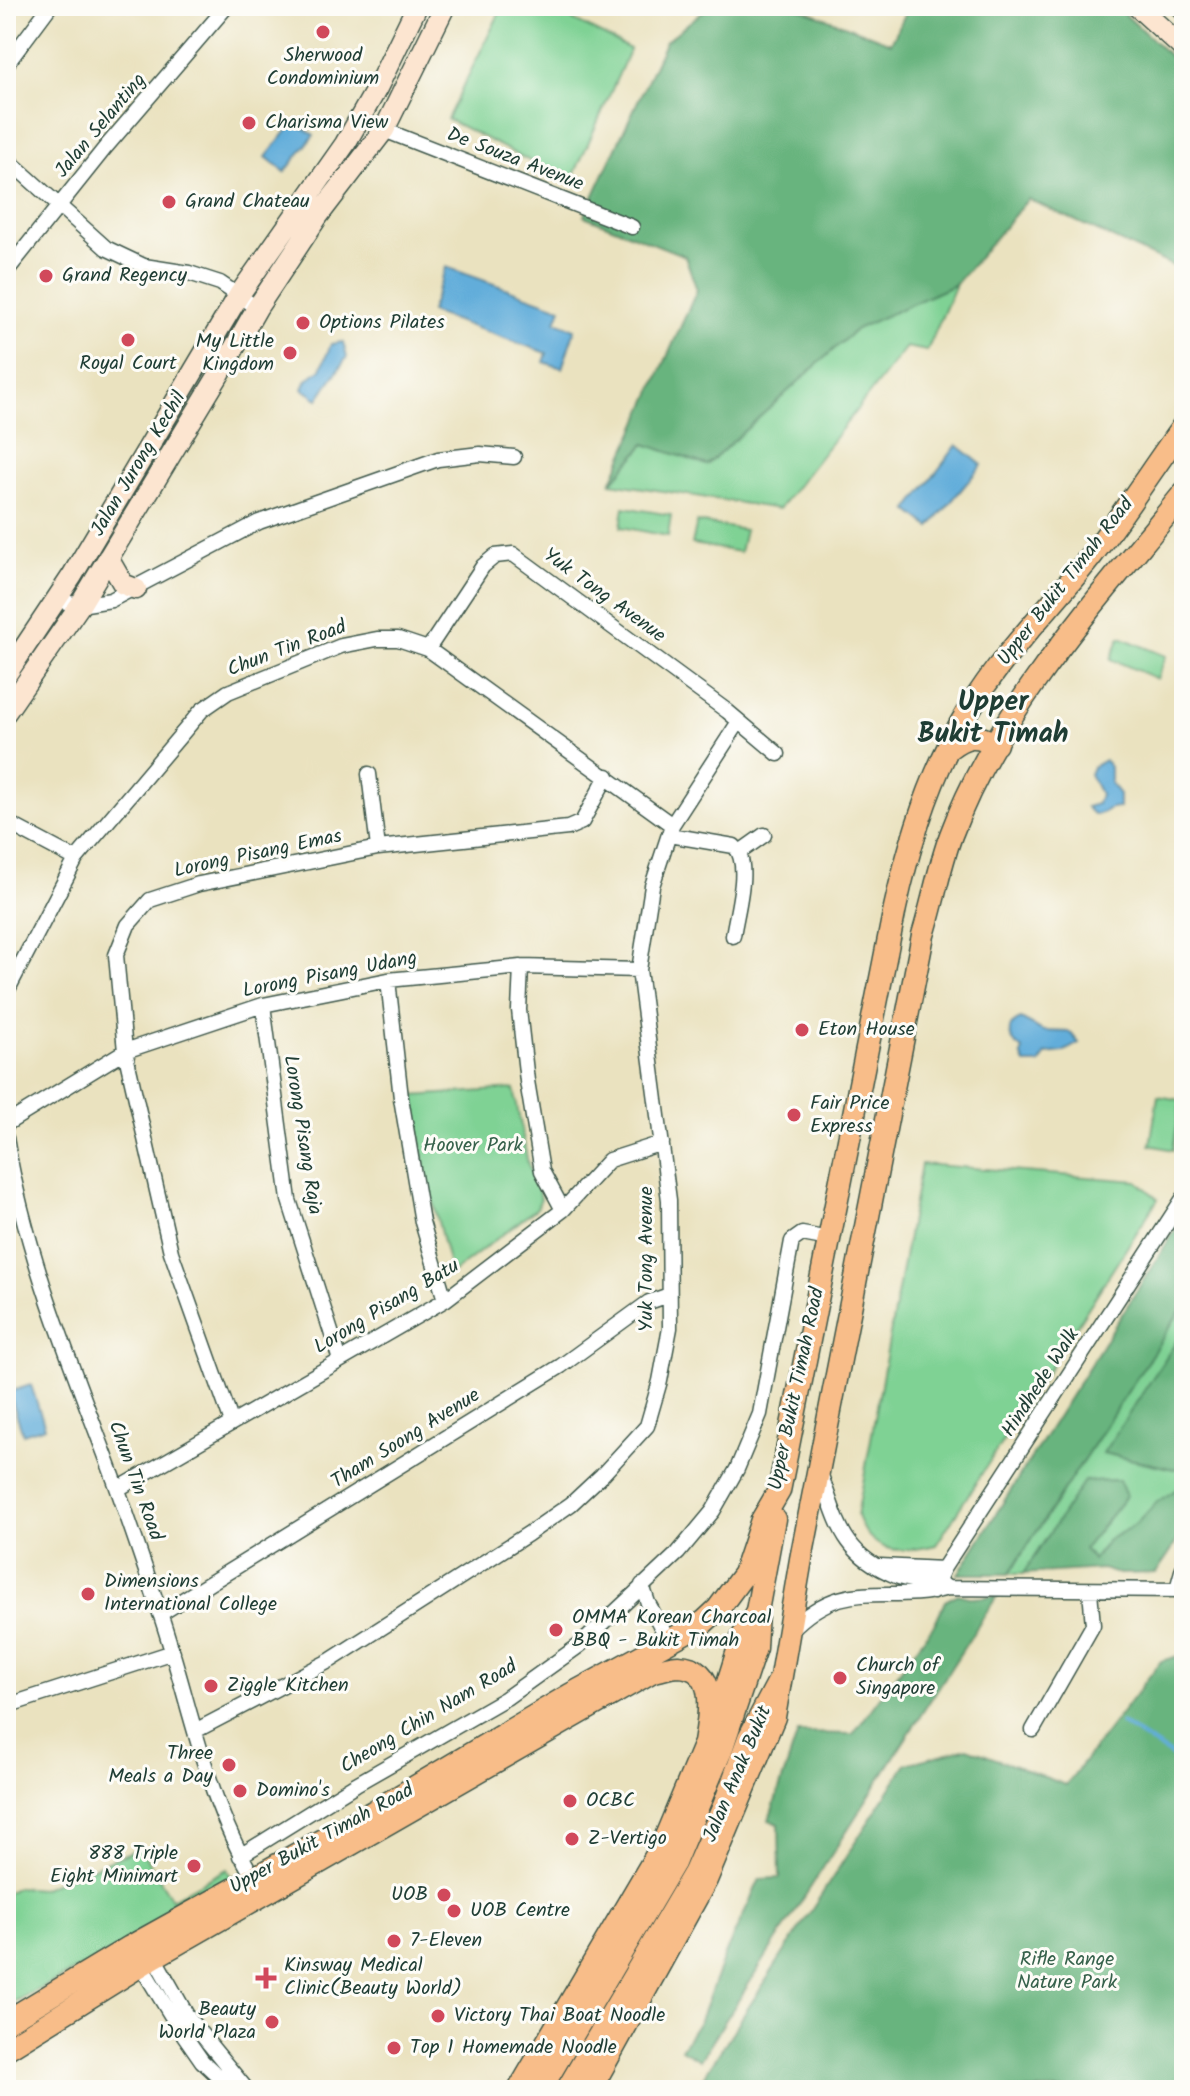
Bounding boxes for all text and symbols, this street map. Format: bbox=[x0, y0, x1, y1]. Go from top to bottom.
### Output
marker: Sherwood Condominium bbox=[314, 23, 332, 41]
place label: Sherwood Condominium bbox=[267, 40, 379, 95]
street label: Jalan Selanting bbox=[47, 66, 155, 186]
place label: Charisma View bbox=[265, 107, 389, 139]
marker: Charisma View bbox=[240, 114, 258, 132]
street label: De Souza Avenue bbox=[442, 119, 588, 201]
place label: Grand Chateau bbox=[185, 186, 310, 218]
marker: Grand Chateau bbox=[160, 193, 178, 211]
place label: Grand Regency bbox=[62, 260, 188, 292]
marker: Grand Regency bbox=[37, 267, 55, 285]
place label: Options Pilates bbox=[319, 307, 445, 339]
marker: Options Pilates bbox=[294, 314, 312, 332]
place label: My Little Kingdom bbox=[196, 326, 274, 381]
marker: Royal Court bbox=[119, 331, 137, 349]
marker: My Little Kingdom bbox=[281, 344, 299, 362]
place label: Royal Court bbox=[79, 348, 177, 380]
street label: Jalan Jurong Kechil bbox=[83, 385, 195, 543]
street label: Upper Bukit Timah Road bbox=[990, 490, 1143, 673]
street label: Yuk Tong Avenue bbox=[536, 540, 672, 652]
street label: Chun Tin Road bbox=[223, 611, 352, 686]
district label: Upper Bukit Timah bbox=[917, 680, 1069, 757]
street label: Lorong Pisang Emas bbox=[171, 820, 345, 887]
street label: Lorong Pisang Udang bbox=[240, 942, 420, 1008]
place label: Eton House bbox=[818, 1014, 915, 1046]
marker: Eton House bbox=[793, 1021, 811, 1039]
street label: Lorong Pisang Raja bbox=[274, 1053, 330, 1217]
place label: Fair Price Express bbox=[810, 1088, 889, 1143]
marker: Fair Price Express bbox=[785, 1106, 803, 1124]
park label: Hoover Park bbox=[423, 1130, 524, 1162]
street label: Yuk Tong Avenue bbox=[631, 1186, 663, 1332]
street label: Lorong Pisang Batu bbox=[308, 1251, 466, 1363]
street label: Upper Bukit Timah Road bbox=[760, 1284, 834, 1493]
street label: Hindhede Walk bbox=[994, 1321, 1089, 1444]
street label: Tham Soong Avenue bbox=[325, 1380, 487, 1498]
street label: Chun Tin Road bbox=[99, 1417, 172, 1546]
place label: Dimensions International College bbox=[104, 1566, 277, 1621]
marker: Dimensions International College bbox=[79, 1585, 97, 1603]
place label: OMMA Korean Charcoal BBQ - Bukit Timah bbox=[572, 1602, 772, 1657]
marker: OMMA Korean Charcoal BBQ - Bukit Timah bbox=[547, 1621, 565, 1639]
place label: Church of Singapore bbox=[856, 1650, 942, 1705]
street label: Cheong Chin Nam Road bbox=[334, 1651, 525, 1783]
marker: Church of Singapore bbox=[831, 1669, 849, 1687]
place label: Ziggle Kitchen bbox=[227, 1670, 349, 1702]
marker: Ziggle Kitchen bbox=[202, 1677, 220, 1695]
street label: Jalan Anak Bukit bbox=[695, 1701, 781, 1847]
place label: Three Meals a Day bbox=[108, 1738, 214, 1793]
marker: Three Meals a Day bbox=[220, 1756, 238, 1774]
street label: Upper Bukit Timah Road bbox=[224, 1774, 421, 1903]
place label: Domino's bbox=[256, 1775, 330, 1807]
marker: Domino's bbox=[231, 1782, 249, 1800]
place label: OCBC bbox=[586, 1785, 635, 1817]
marker: OCBC bbox=[561, 1792, 579, 1810]
place label: Z-Vertigo bbox=[588, 1823, 667, 1855]
marker: Z-Vertigo bbox=[563, 1830, 581, 1848]
place label: 888 Triple Eight Minimart bbox=[50, 1838, 178, 1893]
marker: 888 Triple Eight Minimart bbox=[185, 1857, 203, 1875]
place label: UOB bbox=[391, 1879, 428, 1911]
marker: UOB bbox=[435, 1886, 453, 1904]
place label: UOB Centre bbox=[470, 1895, 570, 1927]
marker: UOB Centre bbox=[445, 1902, 463, 1920]
place label: 7-Eleven bbox=[410, 1925, 482, 1957]
marker: 7-Eleven bbox=[385, 1932, 403, 1950]
park label: Rifle Range Nature Park bbox=[1017, 1944, 1118, 1999]
place label: Kinsway Medical Clinic(Beauty World) bbox=[284, 1950, 462, 2005]
marker: Kinsway Medical Clinic(Beauty World) bbox=[255, 1967, 277, 1989]
place label: Beauty World Plaza bbox=[158, 1994, 257, 2049]
place label: Victory Thai Boat Noodle bbox=[454, 2000, 665, 2032]
marker: Victory Thai Boat Noodle bbox=[429, 2007, 447, 2025]
marker: Beauty World Plaza bbox=[263, 2013, 281, 2031]
place label: Top 1 Homemade Noodle bbox=[410, 2032, 617, 2064]
marker: Top 1 Homemade Noodle bbox=[385, 2039, 403, 2057]

